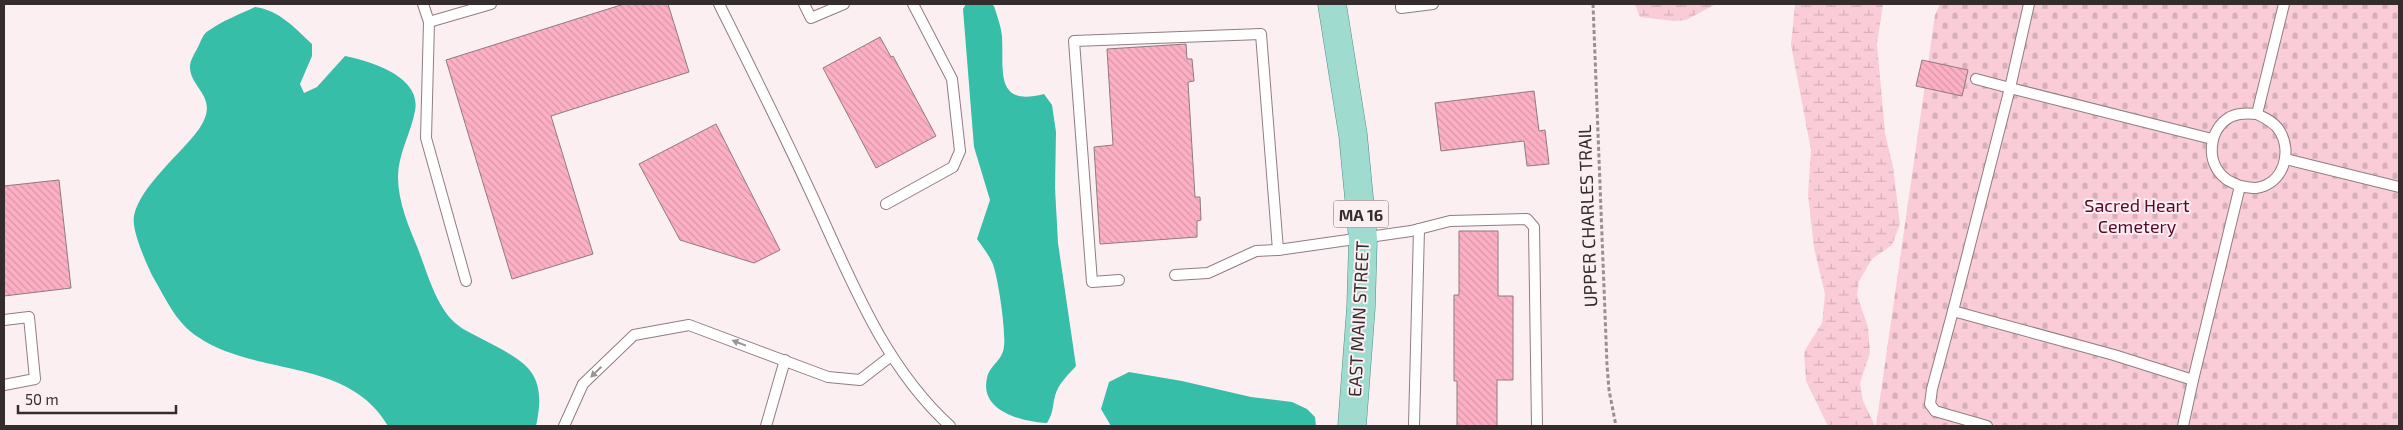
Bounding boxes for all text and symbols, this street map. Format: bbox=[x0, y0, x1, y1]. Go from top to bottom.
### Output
street label: UPPER CHARLES TRAIL bbox=[1573, 124, 1601, 308]
park label: Sacred Heart Cemetery bbox=[2084, 194, 2190, 237]
road number: MA 16 bbox=[1334, 200, 1388, 228]
street label: EAST MAIN STREET bbox=[1343, 240, 1373, 398]
one-way arrow bbox=[731, 339, 746, 347]
one-way arrow bbox=[590, 366, 602, 378]
scale bar bbox=[18, 382, 175, 414]
text: 50 m bbox=[25, 390, 59, 408]

